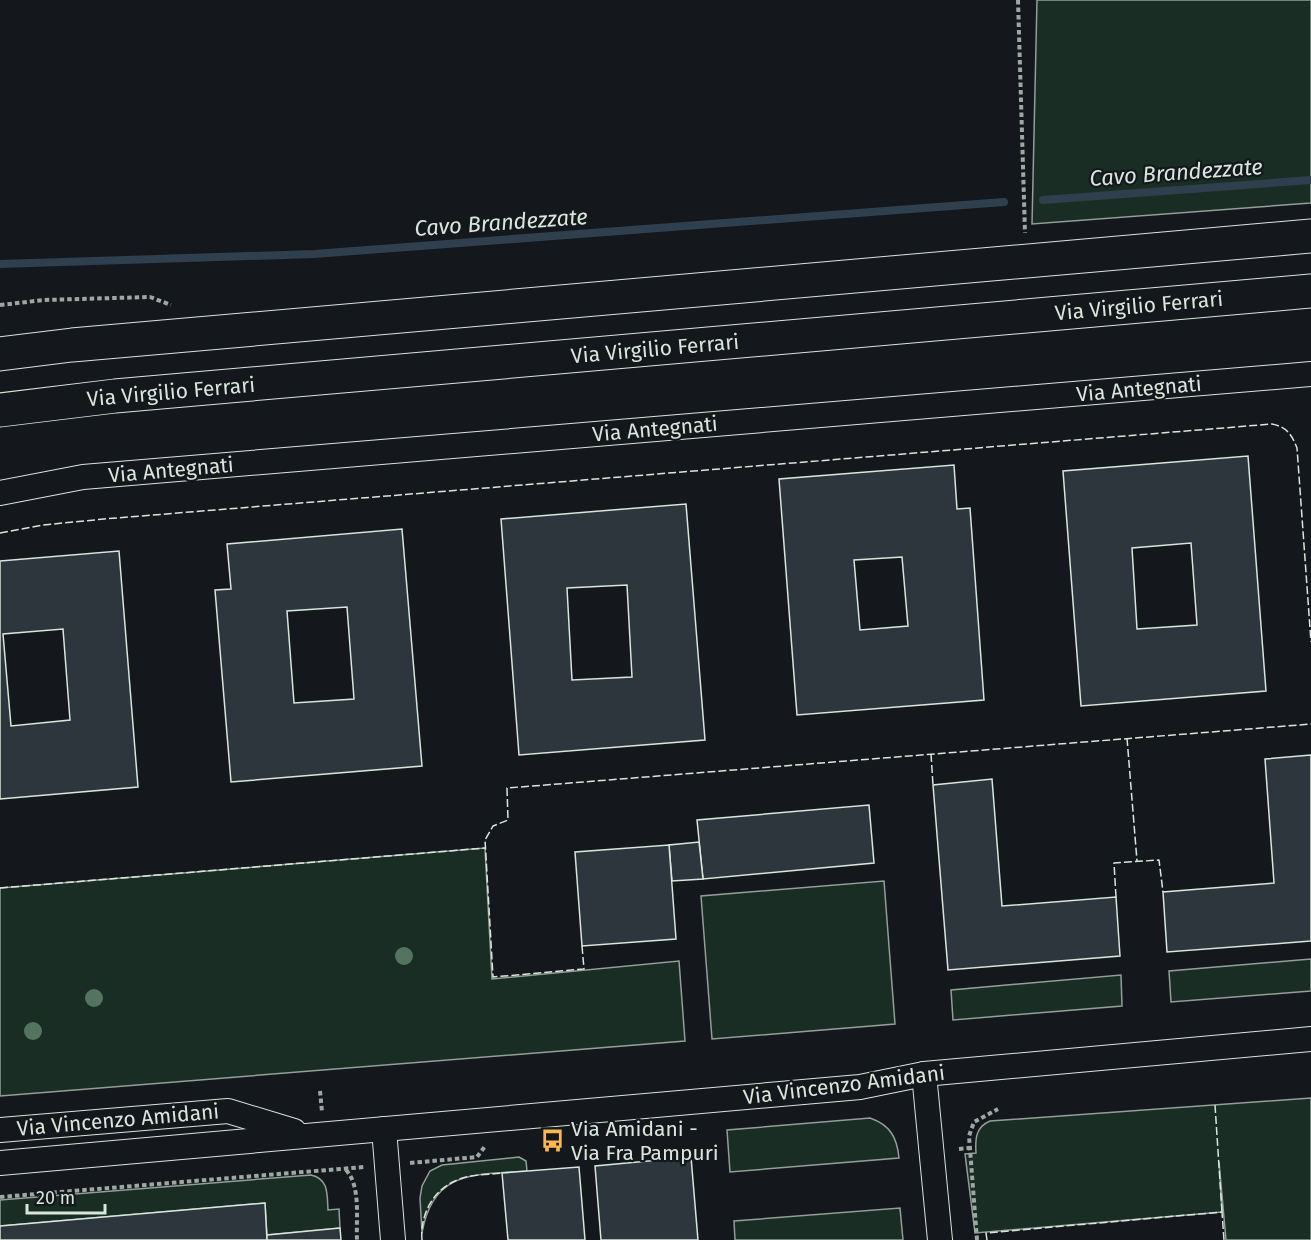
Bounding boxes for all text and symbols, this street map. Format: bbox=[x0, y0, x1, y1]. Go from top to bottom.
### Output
water label: Cavo Brandezzate bbox=[1088, 153, 1264, 192]
water label: Cavo Brandezzate bbox=[413, 203, 589, 242]
street label: Via Virgilio Ferrari bbox=[1054, 286, 1224, 326]
street label: Via Virgilio Ferrari bbox=[570, 329, 740, 369]
street label: Via Antegnati bbox=[1075, 371, 1203, 407]
street label: Via Virgilio Ferrari bbox=[86, 372, 256, 412]
street label: Via Antegnati bbox=[591, 411, 719, 447]
street label: Via Antegnati bbox=[107, 452, 235, 488]
street label: Via Vincenzo Amidani bbox=[742, 1060, 946, 1110]
street label: Via Vincenzo Amidani bbox=[16, 1098, 220, 1142]
place label: Via Amidani - Via Fra Pampuri bbox=[571, 1116, 719, 1166]
bus stop icon: Via Amidani - Via Fra Pampuri bbox=[540, 1128, 566, 1154]
scale bar bbox=[27, 1177, 105, 1215]
text: 20 m bbox=[36, 1187, 75, 1209]

